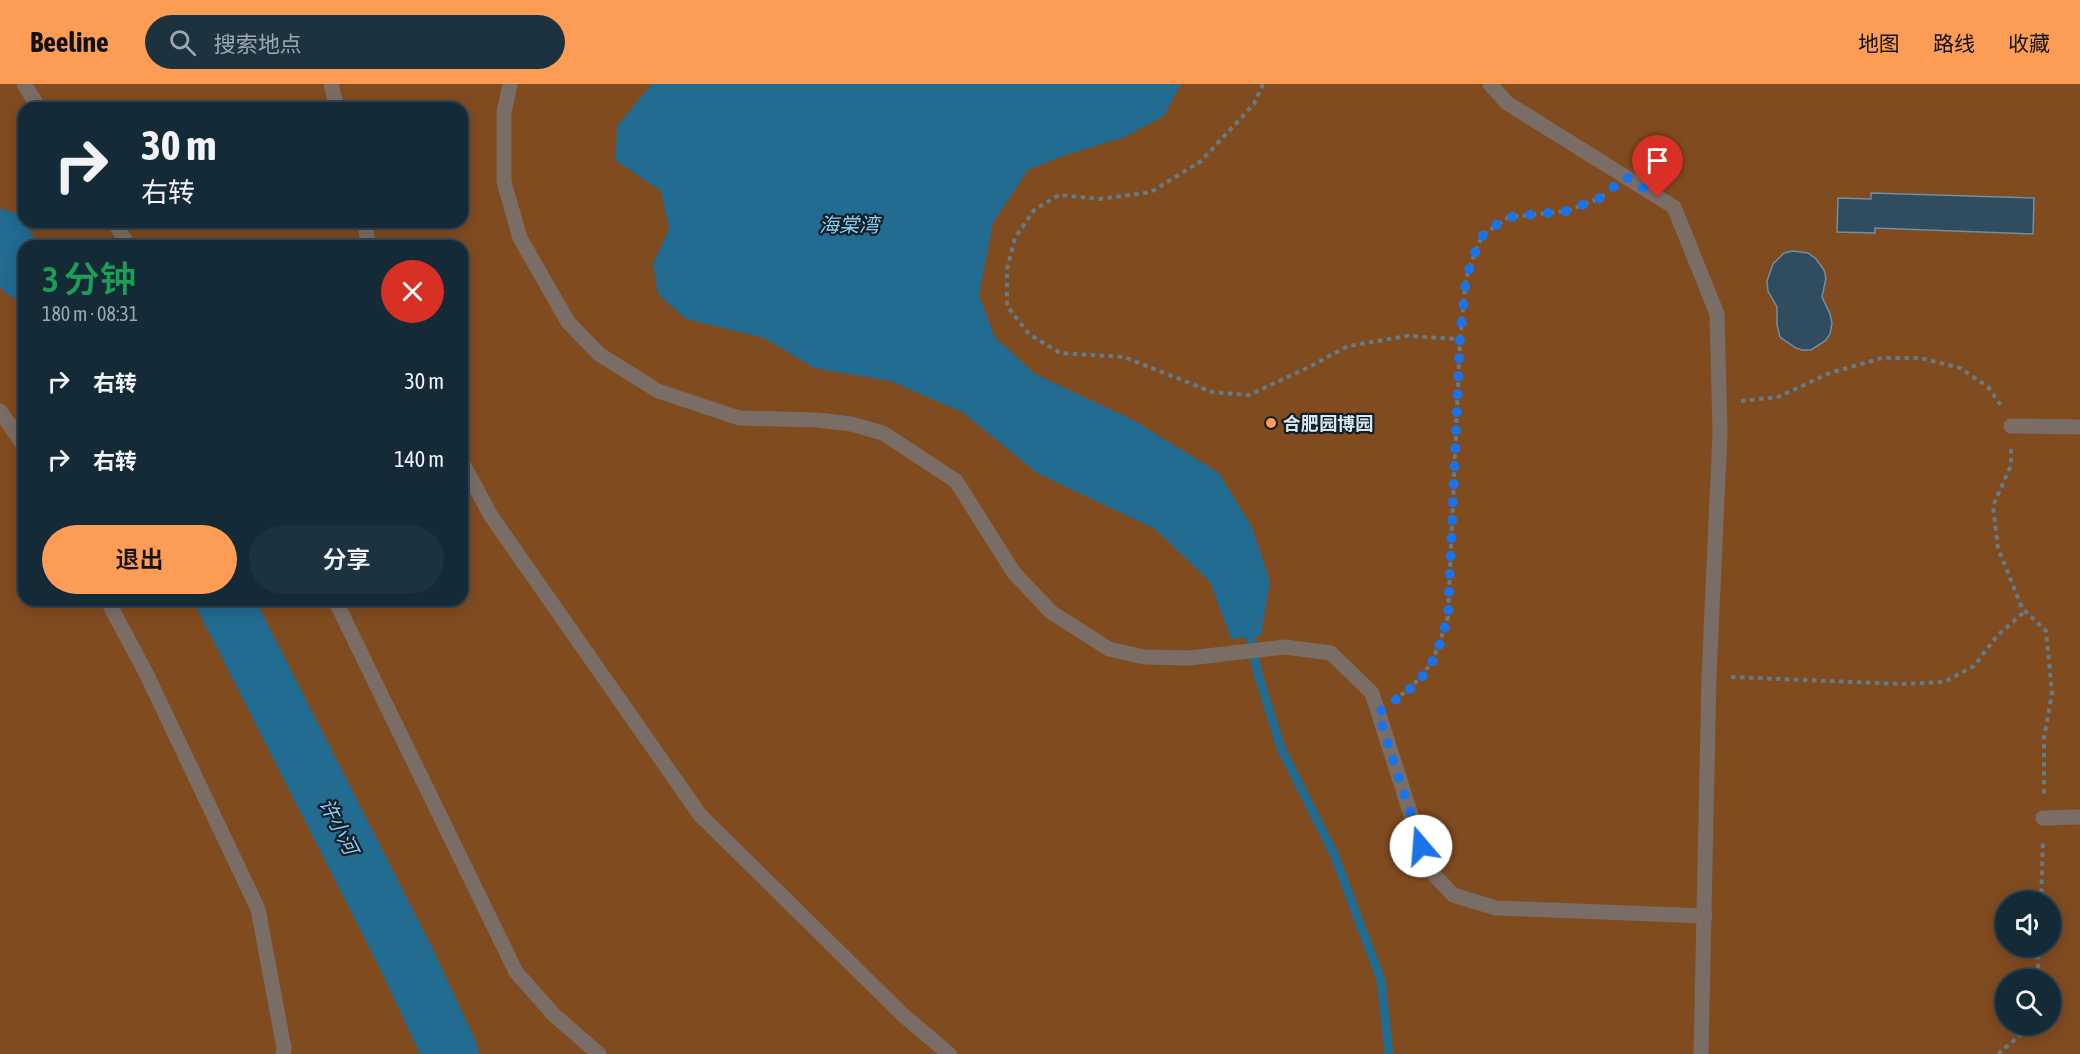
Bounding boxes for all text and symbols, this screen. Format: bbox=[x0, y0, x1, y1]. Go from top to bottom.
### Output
search box bbox=[145, 15, 565, 69]
text: Beeline bbox=[30, 26, 109, 58]
icon: search bbox=[166, 26, 199, 59]
text: 搜索地点 bbox=[214, 31, 302, 57]
text: 地图 bbox=[1858, 31, 1900, 55]
text: 路线 bbox=[1933, 31, 1975, 55]
text: 收藏 bbox=[2008, 31, 2050, 55]
text: 30 m bbox=[141, 121, 216, 169]
icon: right bbox=[42, 126, 120, 204]
pin bbox=[1632, 135, 1683, 197]
icon: arrive bbox=[1641, 144, 1674, 177]
text: 右转 bbox=[141, 177, 195, 208]
water label: 海棠湾 bbox=[819, 213, 882, 236]
text: 3 分钟 bbox=[42, 258, 136, 300]
button: close bbox=[381, 260, 444, 323]
text: 180 m · 08:31 bbox=[42, 302, 138, 325]
icon: right bbox=[42, 365, 75, 398]
text: 30 m bbox=[404, 368, 444, 394]
text: 右转 bbox=[93, 370, 137, 396]
place label: 合肥园博园 bbox=[1283, 413, 1373, 434]
marker: 合肥园博园 bbox=[1264, 416, 1278, 430]
icon: right bbox=[42, 443, 75, 476]
text: 140 m bbox=[394, 446, 444, 472]
text: 右转 bbox=[93, 448, 137, 474]
button: 退出 bbox=[42, 525, 237, 594]
button: 分享 bbox=[249, 525, 444, 594]
water label: 许小河 bbox=[315, 794, 365, 862]
position arrow bbox=[1389, 814, 1453, 878]
map controls bbox=[1995, 891, 2061, 1035]
button: sound bbox=[1995, 891, 2061, 957]
button: search bbox=[1995, 969, 2061, 1035]

